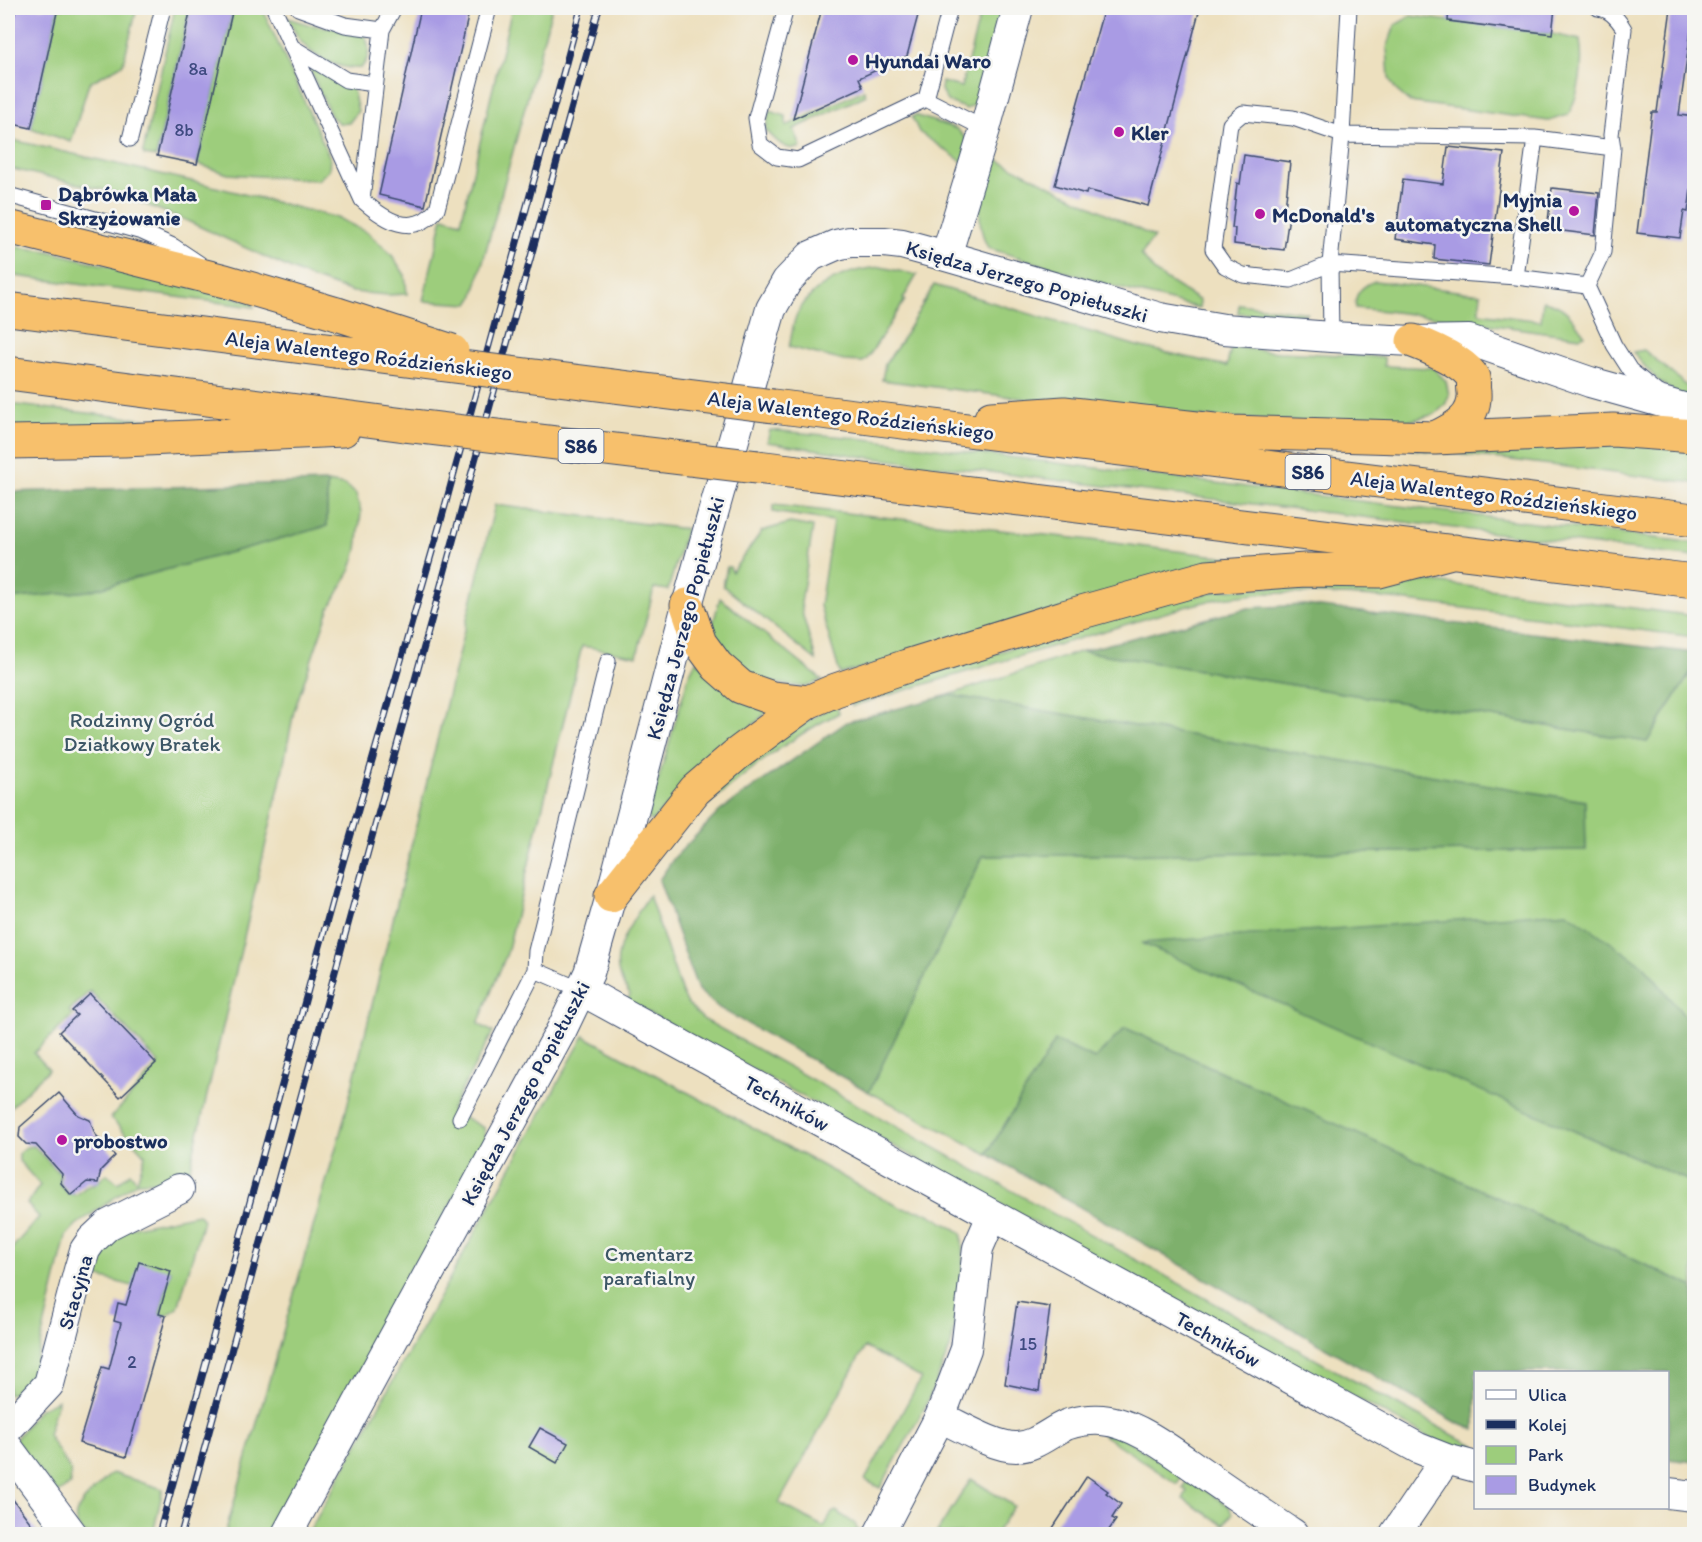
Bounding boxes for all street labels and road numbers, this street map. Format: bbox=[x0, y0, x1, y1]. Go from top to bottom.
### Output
street label: Księdza Jerzego Popiełuszki bbox=[903, 234, 1151, 328]
street label: Aleja Walentego Roździeńskiego bbox=[224, 325, 514, 385]
street label: Aleja Walentego Roździeńskiego bbox=[706, 385, 996, 445]
road number: S86 bbox=[558, 429, 604, 463]
road number: S86 bbox=[1286, 455, 1330, 489]
street label: Aleja Walentego Roździeńskiego bbox=[1349, 465, 1639, 525]
street label: Księdza Jerzego Popiełuszki bbox=[640, 494, 730, 742]
street label: Księdza Jerzego Popiełuszki bbox=[455, 976, 595, 1210]
street label: Techników bbox=[740, 1069, 834, 1137]
street label: Stacyjna bbox=[52, 1252, 98, 1332]
street label: Techników bbox=[1171, 1305, 1265, 1373]

